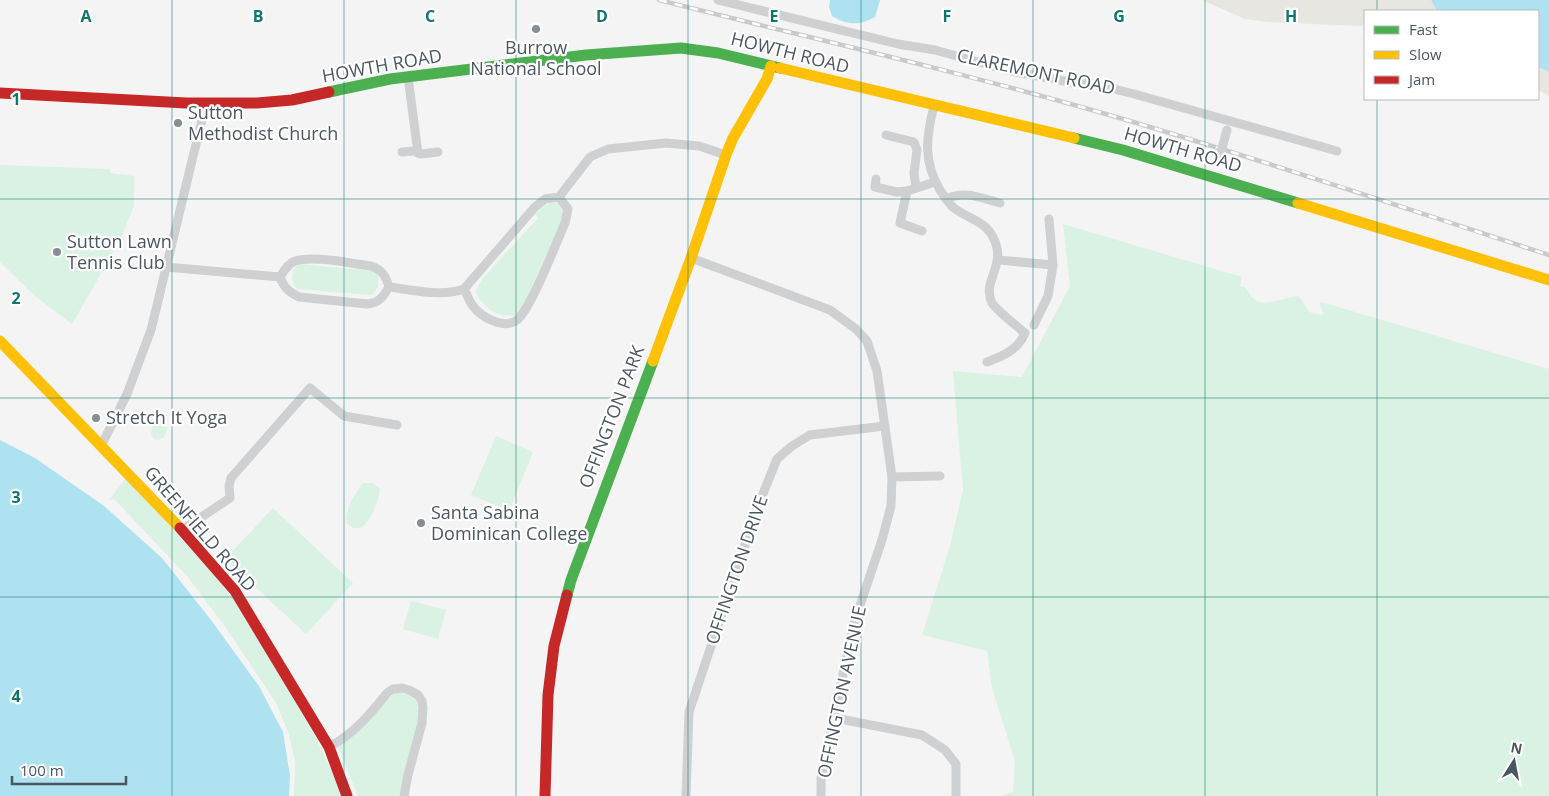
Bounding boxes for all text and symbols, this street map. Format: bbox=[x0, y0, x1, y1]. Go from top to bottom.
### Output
text: A bbox=[80, 5, 92, 27]
text: B bbox=[253, 5, 263, 27]
text: C bbox=[425, 5, 435, 27]
text: D bbox=[596, 5, 608, 27]
text: E bbox=[770, 5, 779, 27]
text: F bbox=[943, 5, 951, 27]
text: G bbox=[1113, 5, 1125, 27]
text: H bbox=[1285, 5, 1297, 27]
legend bbox=[1364, 10, 1539, 100]
text: Fast bbox=[1409, 19, 1438, 39]
marker: Burrow National School bbox=[530, 23, 542, 35]
street label: HOWTH ROAD bbox=[728, 26, 852, 78]
place label: Burrow National School bbox=[470, 35, 602, 80]
street label: HOWTH ROAD bbox=[320, 43, 444, 87]
street label: CLAREMONT ROAD bbox=[955, 43, 1118, 100]
text: Slow bbox=[1409, 44, 1442, 64]
text: Jam bbox=[1407, 69, 1435, 89]
text: 1 bbox=[11, 88, 21, 110]
place label: Sutton Methodist Church bbox=[188, 100, 338, 145]
marker: Sutton Methodist Church bbox=[172, 117, 184, 129]
street label: HOWTH ROAD bbox=[1122, 121, 1245, 177]
place label: Sutton Lawn Tennis Club bbox=[67, 229, 172, 274]
marker: Sutton Lawn Tennis Club bbox=[51, 246, 63, 258]
text: 2 bbox=[11, 287, 21, 309]
street label: OFFINGTON PARK bbox=[573, 341, 650, 491]
place label: Stretch It Yoga bbox=[106, 405, 227, 429]
marker: Stretch It Yoga bbox=[90, 412, 102, 424]
street label: GREENFIELD ROAD bbox=[140, 461, 262, 596]
text: 3 bbox=[11, 486, 21, 508]
street label: OFFINGTON DRIVE bbox=[699, 492, 773, 647]
place label: Santa Sabina Dominican College bbox=[431, 500, 587, 545]
marker: Santa Sabina Dominican College bbox=[415, 517, 427, 529]
street label: OFFINGTON AVENUE bbox=[811, 604, 871, 780]
text: 4 bbox=[11, 685, 21, 707]
north arrow bbox=[1489, 736, 1539, 786]
text: N bbox=[1509, 737, 1524, 758]
scale bar bbox=[12, 754, 126, 786]
text: 100 m bbox=[20, 760, 64, 780]

